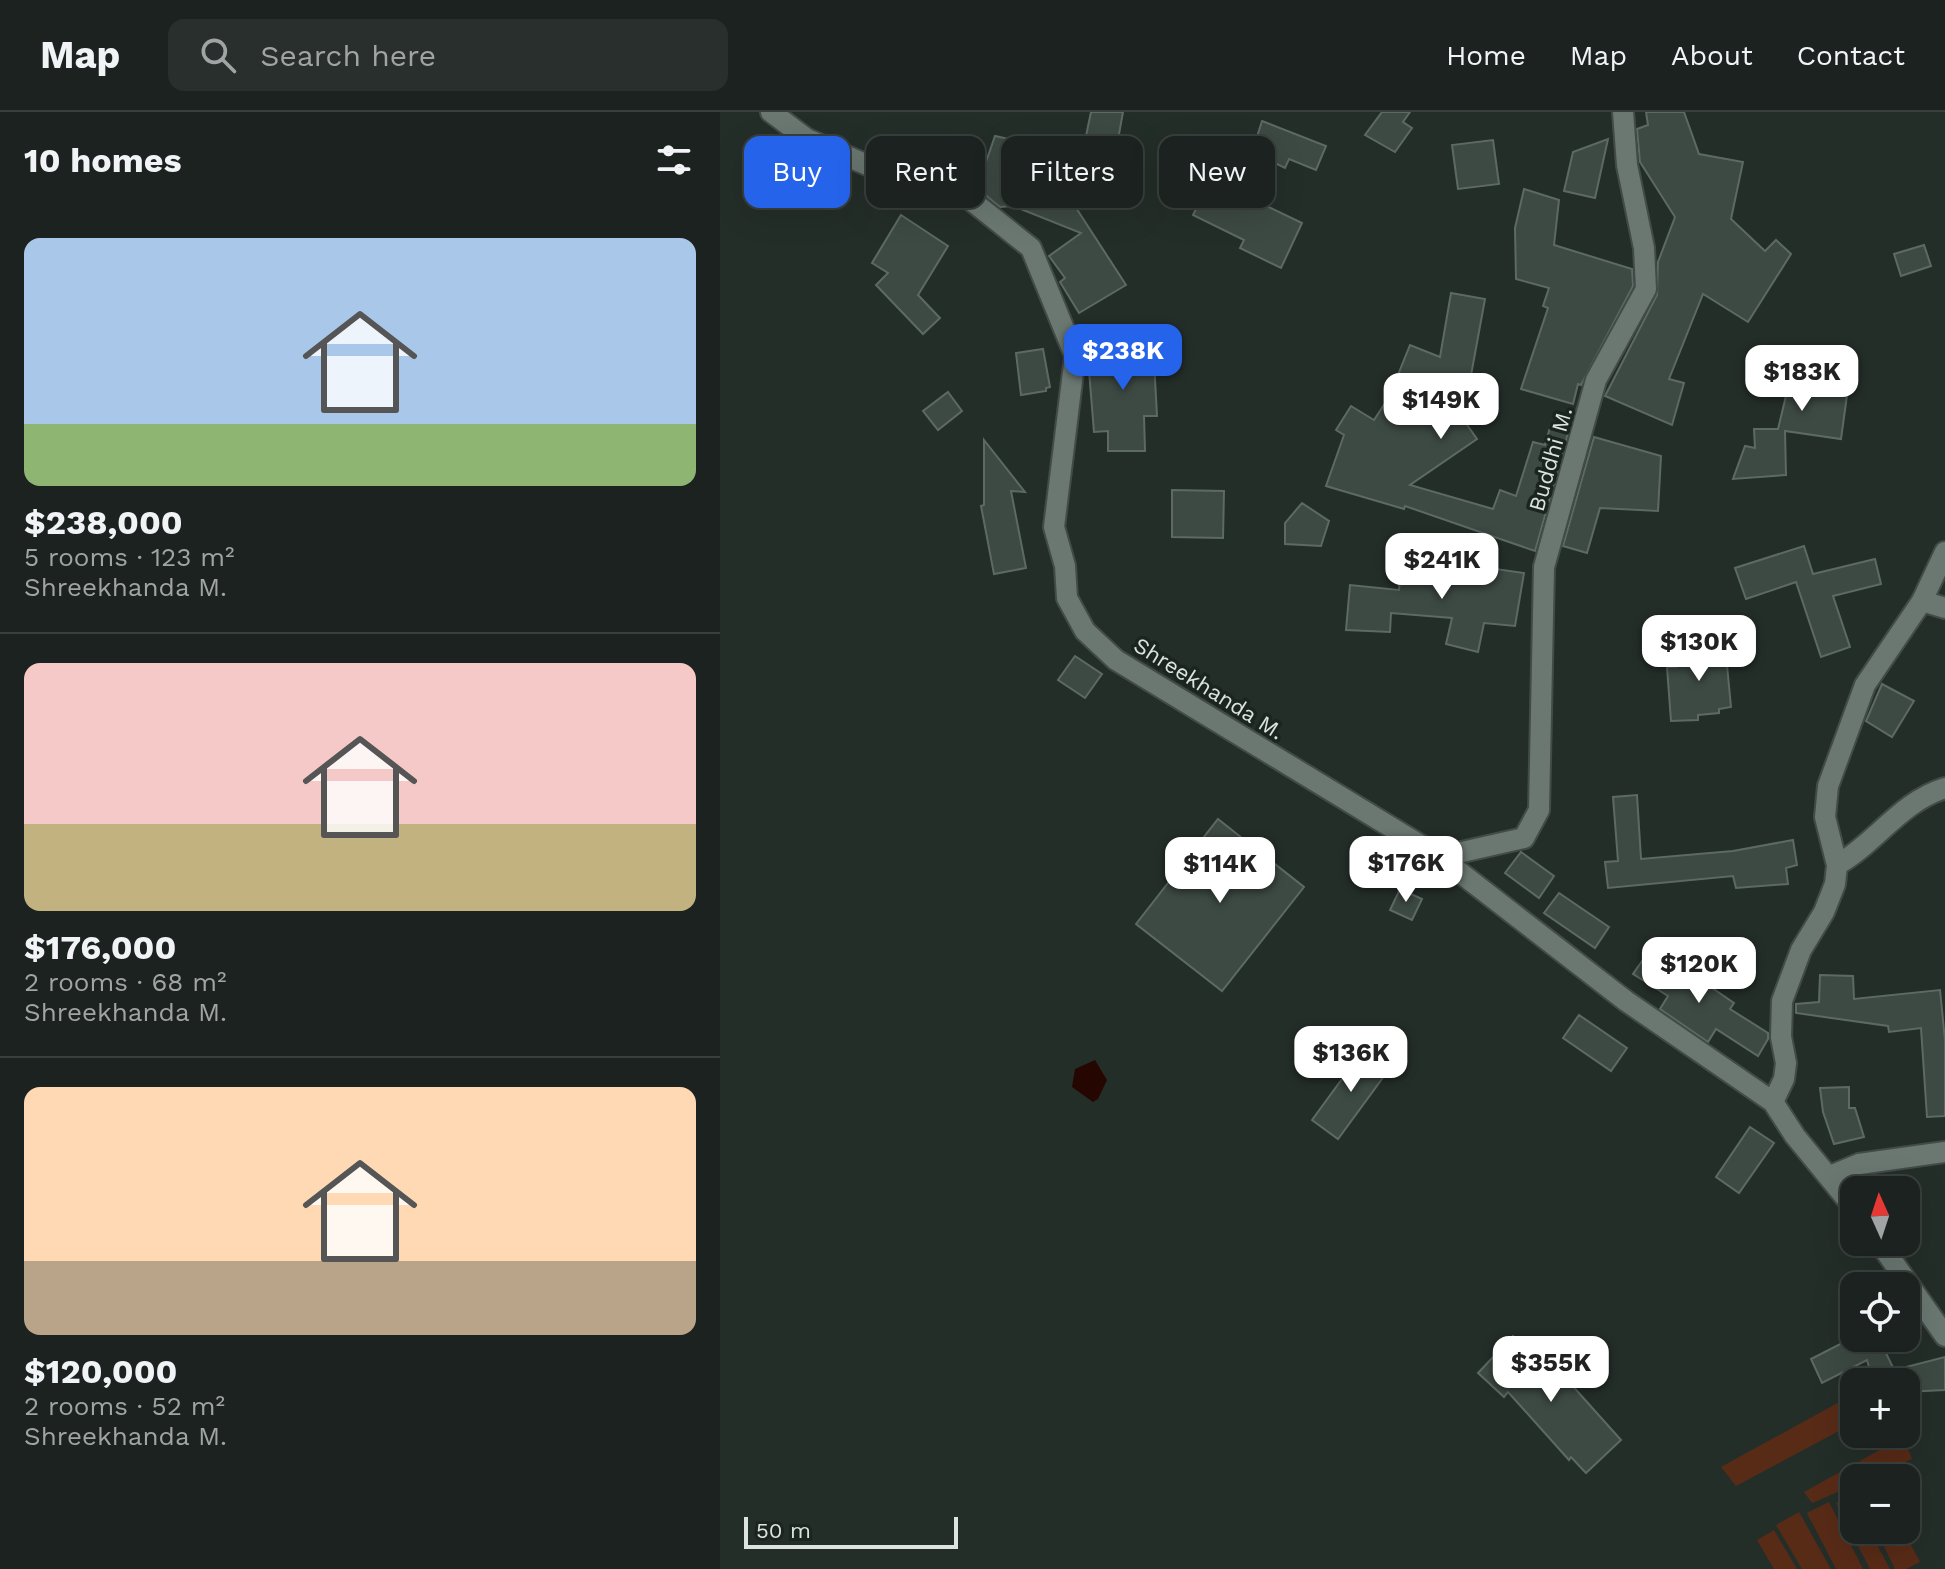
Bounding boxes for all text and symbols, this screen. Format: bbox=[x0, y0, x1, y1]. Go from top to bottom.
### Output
search box bbox=[168, 19, 728, 91]
text: Map bbox=[40, 33, 120, 77]
icon: search bbox=[196, 33, 240, 77]
text: Search here bbox=[260, 38, 436, 73]
text: Home bbox=[1446, 39, 1526, 72]
text: Map bbox=[1570, 39, 1627, 72]
text: About bbox=[1671, 39, 1753, 72]
text: Contact bbox=[1797, 39, 1905, 72]
chip: Buy bbox=[744, 136, 850, 208]
chip: Rent bbox=[866, 136, 985, 208]
chip: Filters bbox=[1001, 136, 1143, 208]
chip: New bbox=[1159, 136, 1275, 208]
icon: filters bbox=[652, 138, 696, 182]
text: 10 homes bbox=[24, 140, 182, 180]
icon: home bbox=[288, 290, 432, 434]
pin: $238K bbox=[1067, 324, 1179, 392]
text: $238K bbox=[1082, 335, 1164, 365]
pin: $183K bbox=[1746, 345, 1858, 413]
text: $183K bbox=[1763, 356, 1841, 386]
pin: $149K bbox=[1385, 373, 1497, 441]
text: $149K bbox=[1402, 384, 1480, 414]
street label: Buddhi M. bbox=[1524, 404, 1577, 514]
text: $238,000 bbox=[24, 502, 183, 542]
pin: $241K bbox=[1386, 533, 1498, 601]
text: 5 rooms · 123 m² bbox=[24, 542, 235, 572]
text: $241K bbox=[1403, 544, 1481, 574]
text: Shreekhanda M. bbox=[24, 572, 227, 602]
pin: $130K bbox=[1643, 615, 1755, 683]
text: $130K bbox=[1660, 626, 1738, 656]
street label: Shreekhanda M. bbox=[1129, 632, 1288, 745]
icon: home bbox=[288, 715, 432, 859]
pin: $176K bbox=[1350, 836, 1462, 904]
pin: $114K bbox=[1164, 837, 1276, 905]
text: $176K bbox=[1367, 847, 1445, 877]
text: $114K bbox=[1183, 848, 1257, 878]
text: $176,000 bbox=[24, 927, 176, 967]
pin: $120K bbox=[1643, 937, 1755, 1005]
text: $120K bbox=[1660, 948, 1738, 978]
text: 2 rooms · 68 m² bbox=[24, 967, 226, 997]
text: Shreekhanda M. bbox=[24, 997, 227, 1027]
pin: $136K bbox=[1295, 1026, 1407, 1094]
text: $136K bbox=[1312, 1037, 1390, 1067]
icon: home bbox=[288, 1139, 432, 1283]
north arrow bbox=[1840, 1176, 1920, 1256]
map controls bbox=[1840, 1176, 1920, 1544]
button: locate bbox=[1840, 1272, 1920, 1352]
pin: $355K bbox=[1495, 1336, 1607, 1404]
text: $355K bbox=[1511, 1347, 1591, 1377]
text: $120,000 bbox=[24, 1351, 178, 1391]
button: + bbox=[1840, 1368, 1920, 1448]
text: 2 rooms · 52 m² bbox=[24, 1391, 225, 1421]
text: Shreekhanda M. bbox=[24, 1421, 227, 1451]
button: − bbox=[1840, 1464, 1920, 1544]
scale bar bbox=[744, 1513, 958, 1549]
text: 50 m bbox=[756, 1518, 811, 1543]

